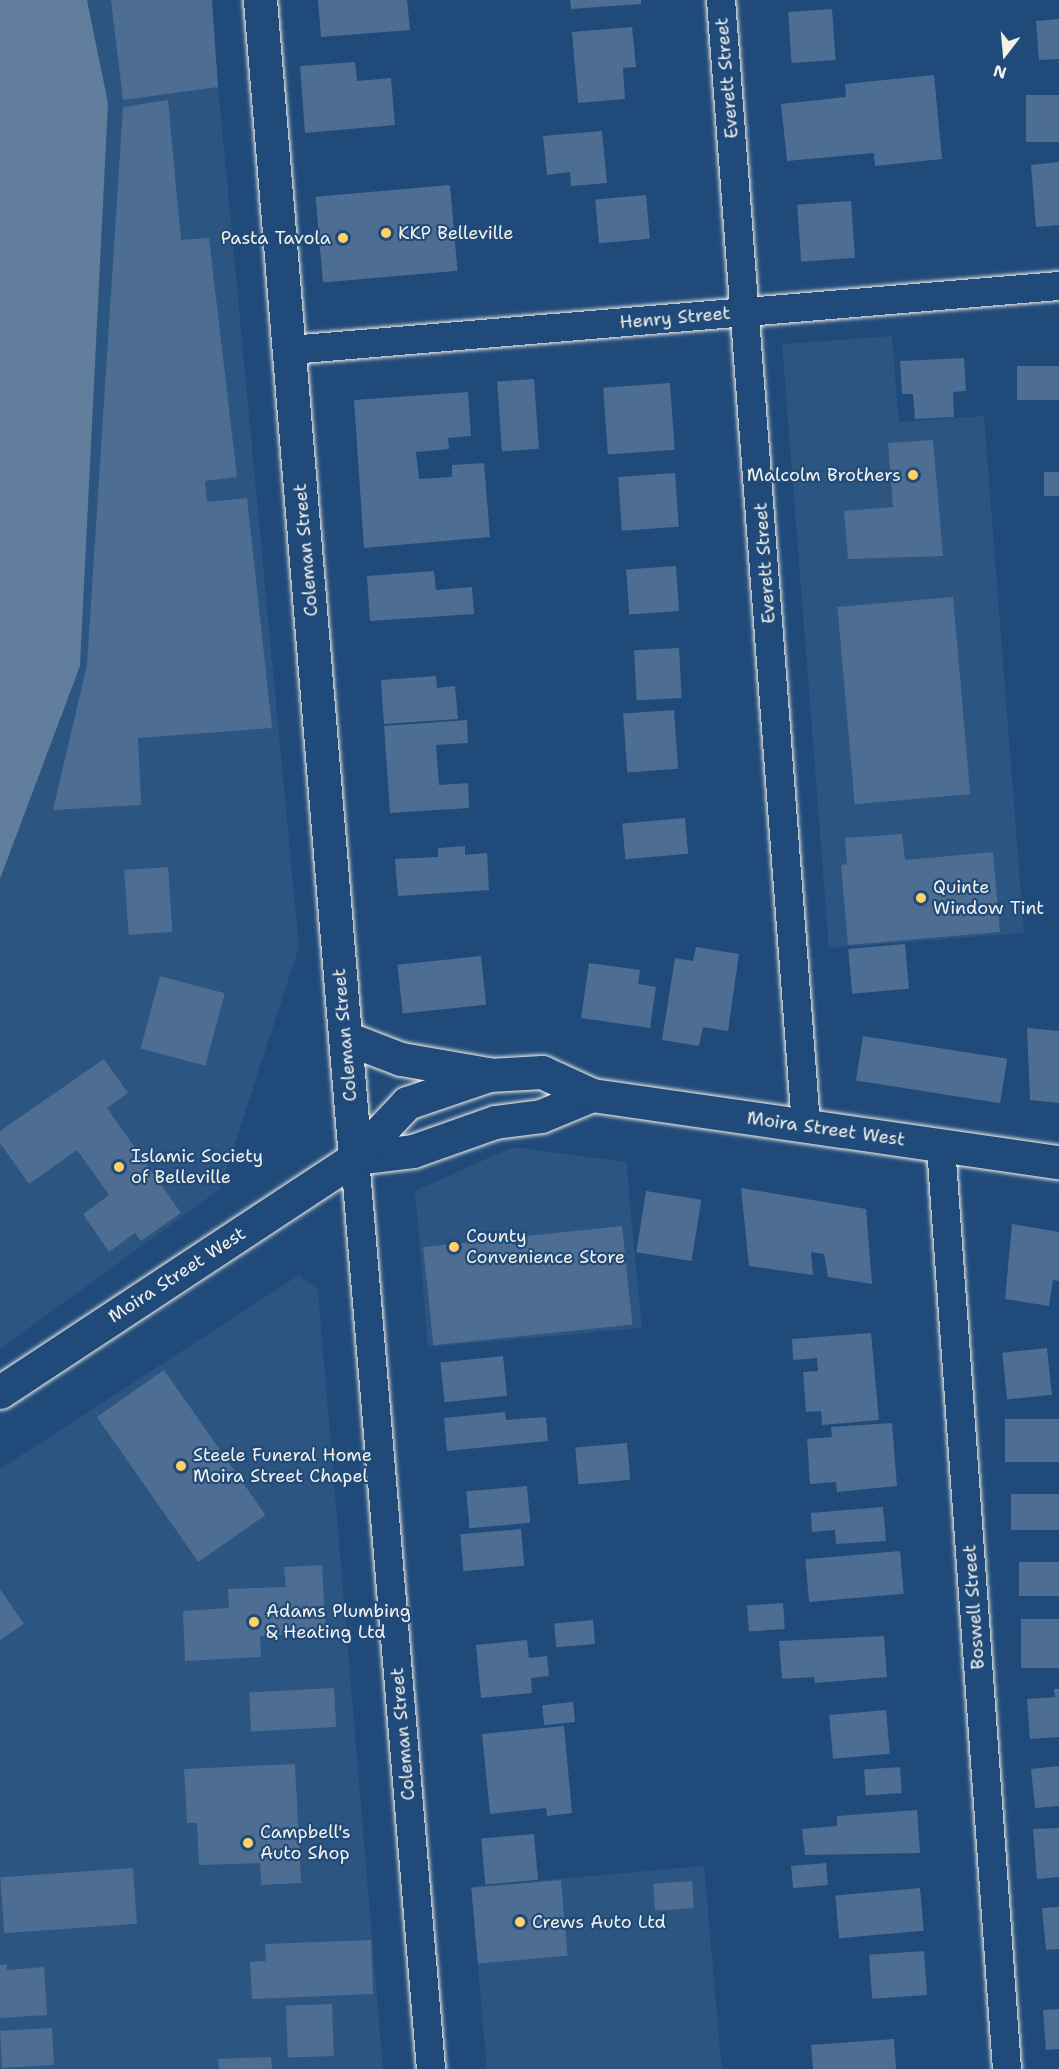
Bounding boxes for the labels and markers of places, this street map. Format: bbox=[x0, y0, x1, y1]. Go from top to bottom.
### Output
place label: KKP Belleville bbox=[398, 222, 514, 244]
marker: KKP Belleville bbox=[379, 226, 393, 240]
place label: Pasta Tavola bbox=[221, 227, 331, 249]
marker: Pasta Tavola bbox=[336, 231, 350, 245]
place label: Malcolm Brothers bbox=[747, 464, 901, 486]
marker: Malcolm Brothers bbox=[906, 468, 920, 482]
place label: Quinte Window Tint bbox=[933, 877, 1044, 920]
marker: Quinte Window Tint bbox=[914, 891, 928, 905]
place label: Islamic Society of Belleville bbox=[131, 1146, 263, 1188]
marker: Islamic Society of Belleville bbox=[112, 1160, 126, 1174]
place label: County Convenience Store bbox=[466, 1226, 625, 1268]
marker: County Convenience Store bbox=[447, 1240, 461, 1254]
place label: Steele Funeral Home Moira Street Chapel bbox=[193, 1445, 372, 1488]
marker: Steele Funeral Home Moira Street Chapel bbox=[174, 1459, 188, 1473]
place label: Adams Plumbing & Heating Ltd bbox=[266, 1601, 411, 1644]
marker: Adams Plumbing & Heating Ltd bbox=[247, 1615, 261, 1629]
place label: Campbell's Auto Shop bbox=[260, 1822, 351, 1864]
marker: Campbell's Auto Shop bbox=[241, 1836, 255, 1850]
place label: Crews Auto Ltd bbox=[532, 1911, 666, 1933]
marker: Crews Auto Ltd bbox=[513, 1915, 527, 1929]

